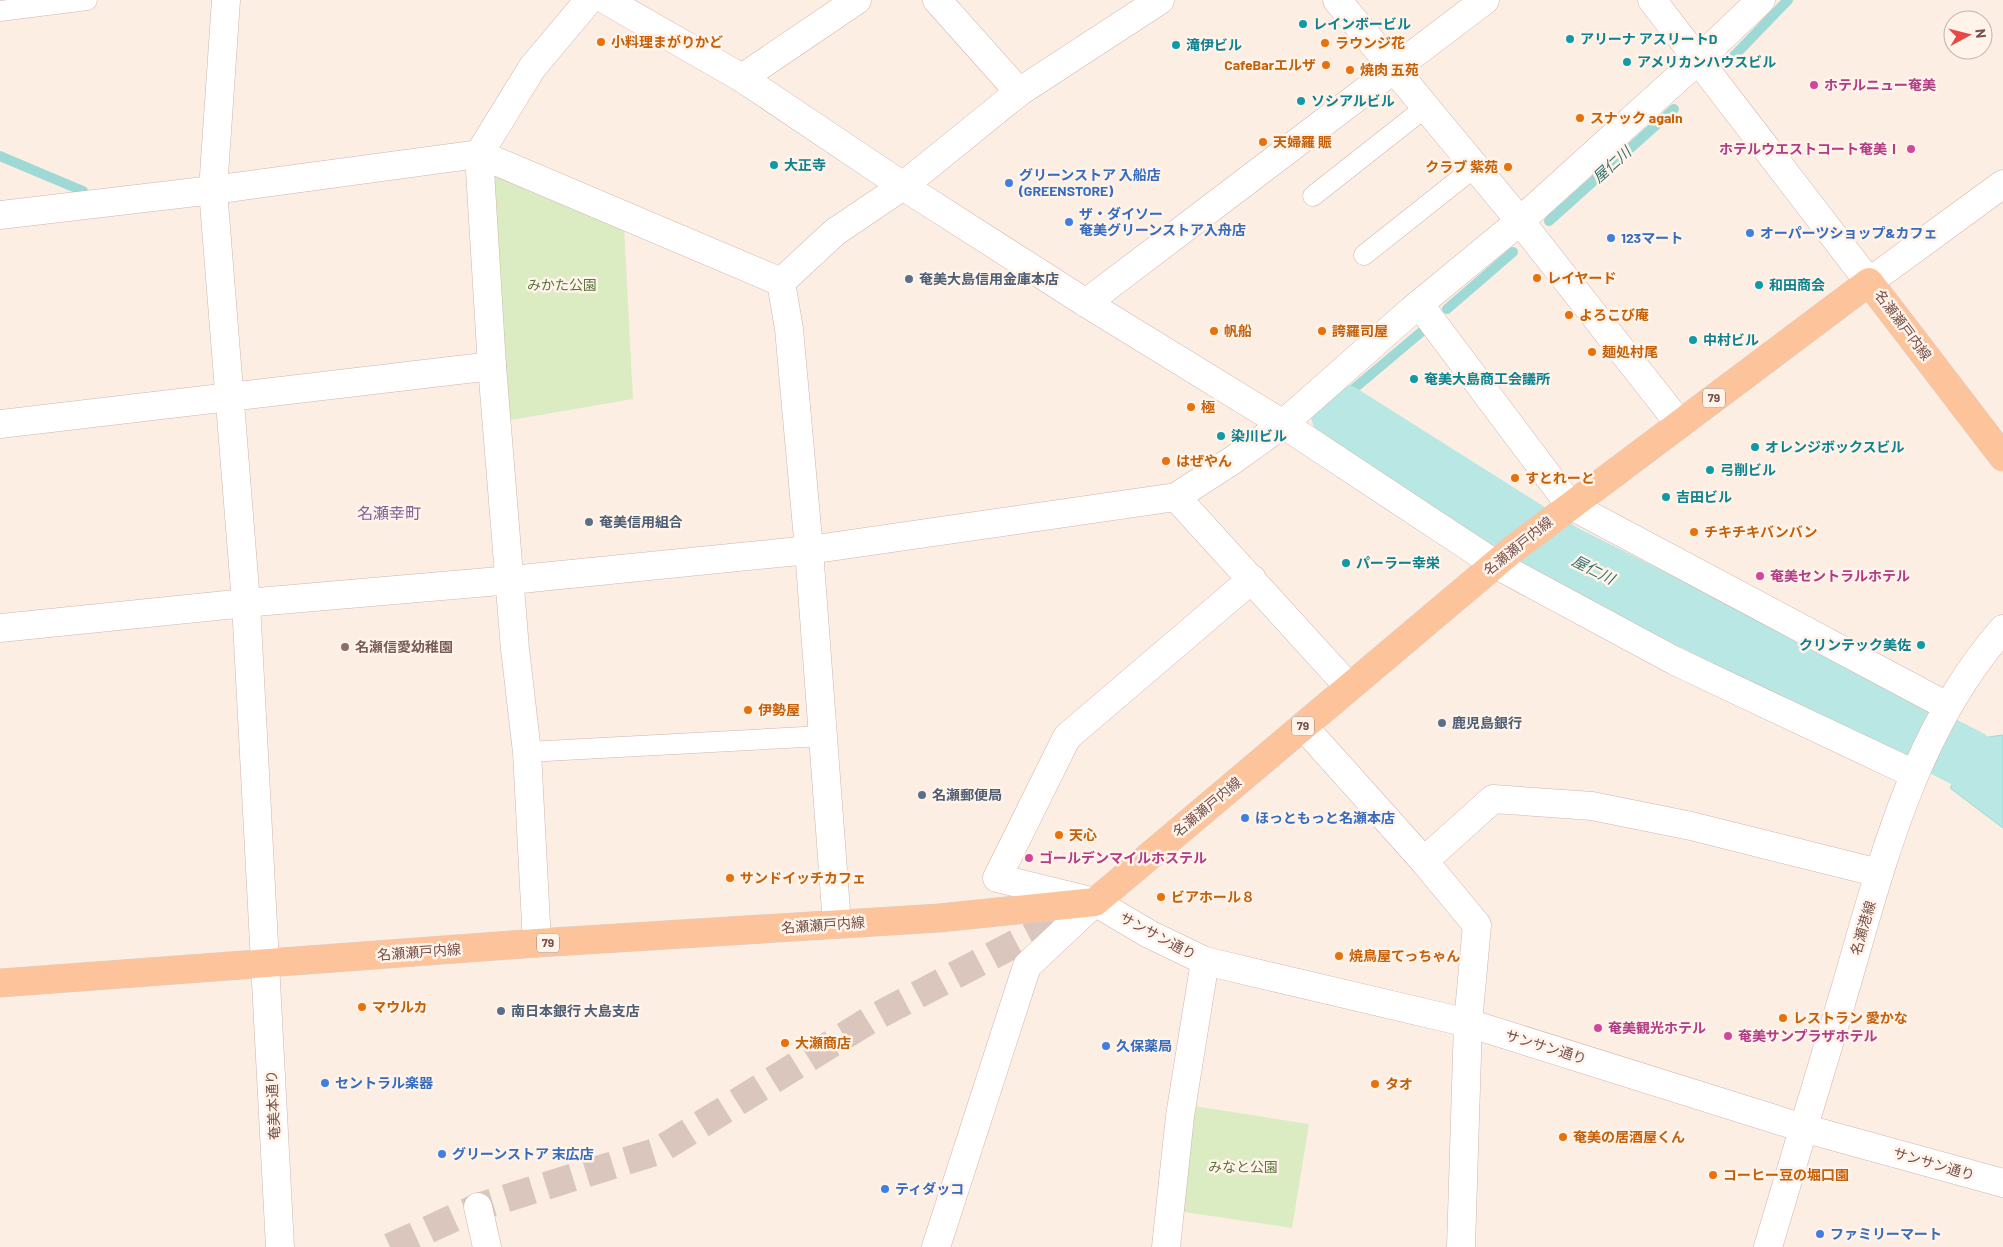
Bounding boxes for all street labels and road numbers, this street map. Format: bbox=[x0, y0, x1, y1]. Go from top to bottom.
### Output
street label: 名瀬瀬戸内線 bbox=[1871, 286, 1935, 363]
road number: 79 bbox=[1703, 388, 1725, 408]
street label: 名瀬瀬戸内線 bbox=[1480, 513, 1556, 579]
road number: 79 bbox=[1292, 716, 1314, 736]
street label: 名瀬瀬戸内線 bbox=[1169, 773, 1244, 840]
street label: 名瀬港線 bbox=[1847, 899, 1878, 957]
street label: サンサン通り bbox=[1117, 908, 1199, 963]
street label: 名瀬瀬戸内線 bbox=[780, 913, 865, 936]
road number: 79 bbox=[537, 934, 559, 952]
street label: 名瀬瀬戸内線 bbox=[376, 940, 461, 963]
street label: サンサン通り bbox=[1503, 1026, 1589, 1067]
street label: 奄美本通り bbox=[262, 1070, 283, 1140]
street label: サンサン通り bbox=[1891, 1144, 1977, 1183]

